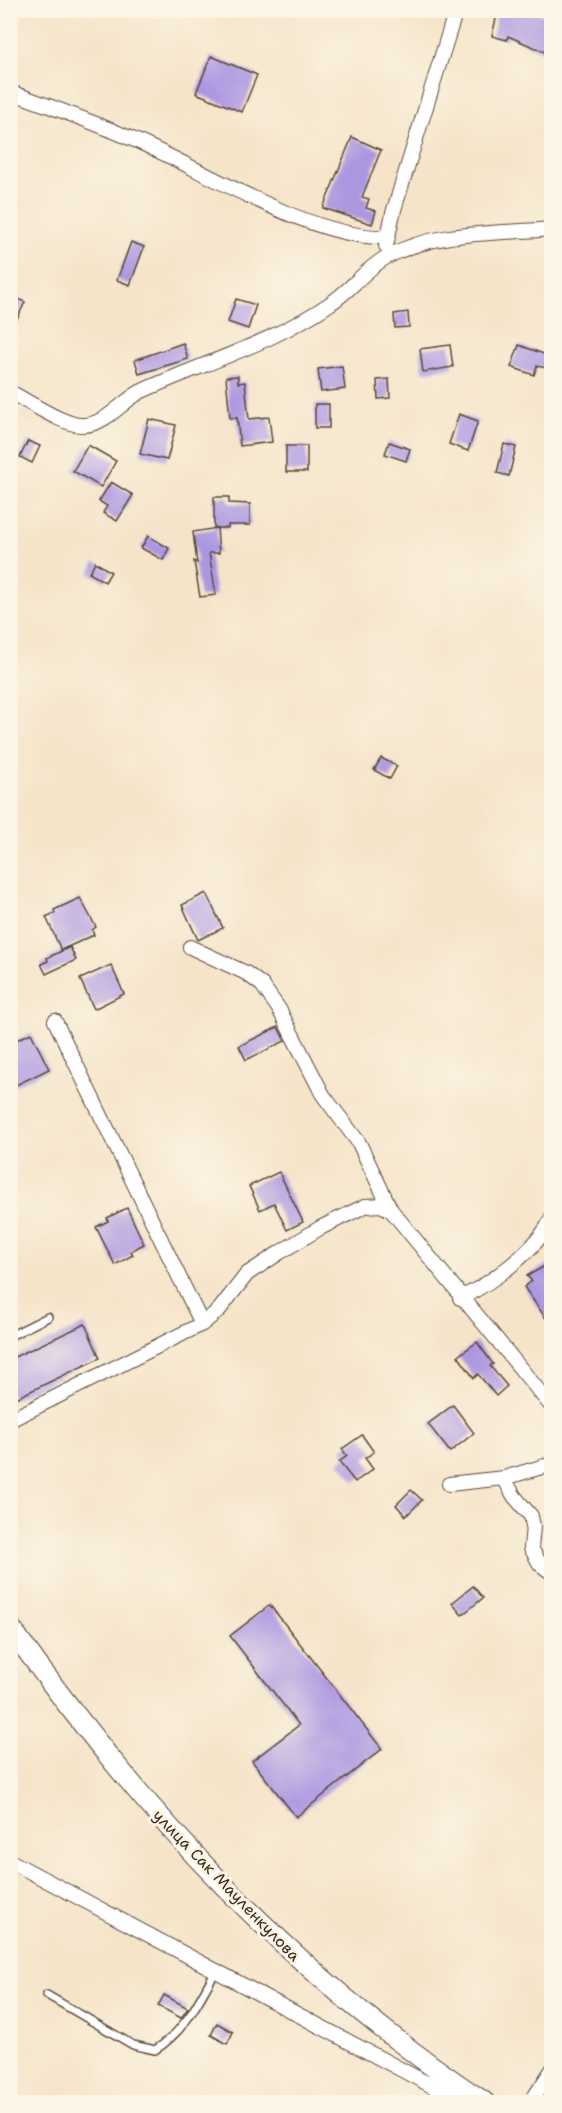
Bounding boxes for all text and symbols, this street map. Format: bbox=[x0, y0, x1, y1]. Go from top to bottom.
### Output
street label: улица Сак Мауленкулова bbox=[148, 1805, 305, 1966]

